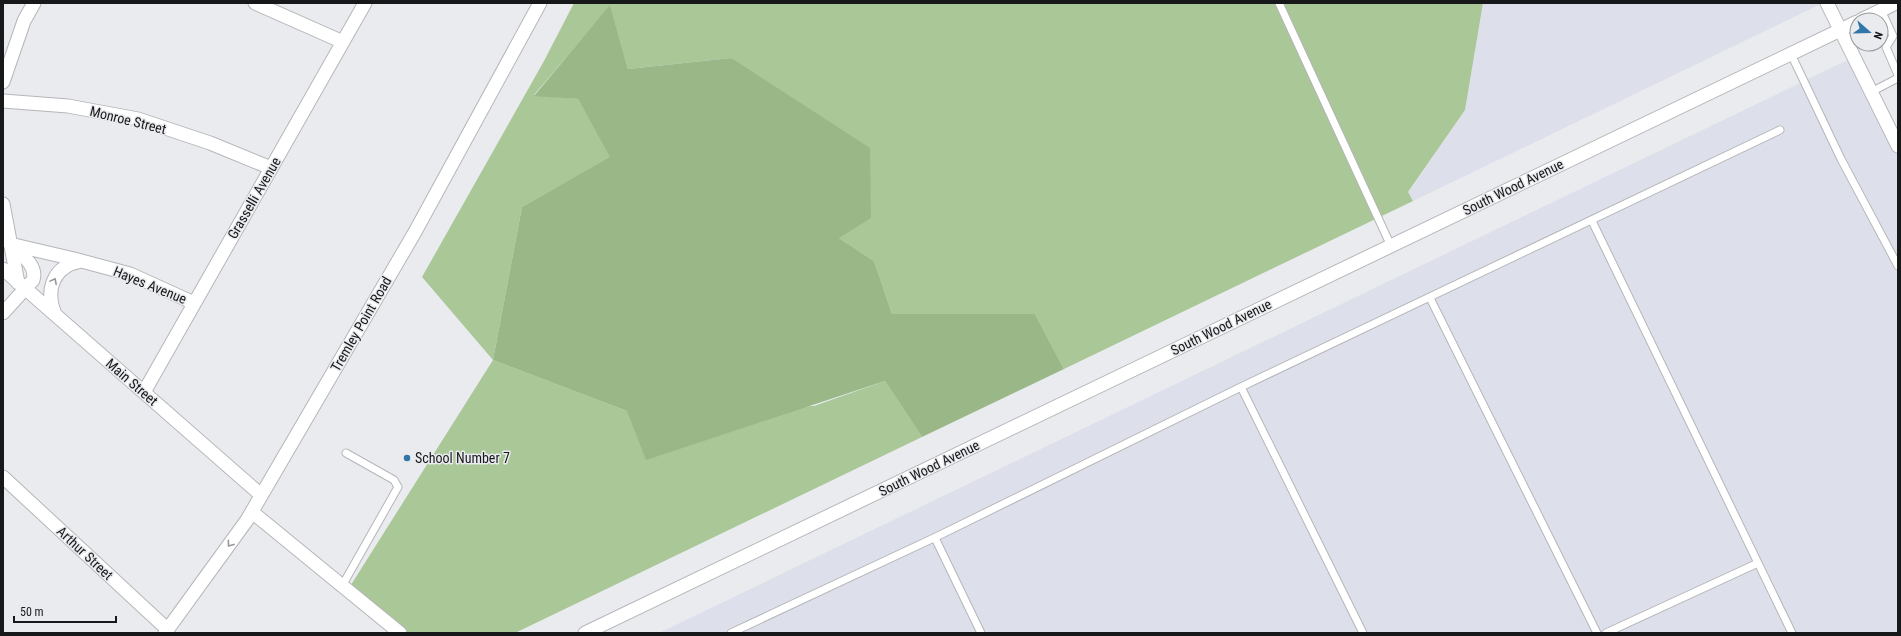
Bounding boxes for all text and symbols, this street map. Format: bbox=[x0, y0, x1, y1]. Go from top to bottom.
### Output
north arrow bbox=[1849, 12, 1889, 52]
text: N bbox=[1871, 30, 1885, 41]
street label: Monroe Street bbox=[88, 103, 168, 137]
street label: Grasselli Avenue bbox=[224, 154, 284, 242]
street label: South Wood Avenue bbox=[1460, 155, 1566, 218]
street label: Hayes Avenue bbox=[111, 263, 189, 307]
street label: Tremley Point Road bbox=[327, 274, 395, 374]
one-way arrow bbox=[50, 278, 57, 285]
street label: South Wood Avenue bbox=[1168, 295, 1274, 358]
street label: Main Street bbox=[103, 355, 161, 409]
street label: South Wood Avenue bbox=[876, 436, 982, 499]
place label: School Number 7 bbox=[415, 450, 510, 466]
marker: School Number 7 bbox=[402, 453, 412, 463]
street label: Arthur Street bbox=[54, 523, 116, 583]
one-way arrow bbox=[228, 539, 235, 546]
scale bar bbox=[14, 598, 116, 624]
text: 50 m bbox=[20, 605, 44, 619]

